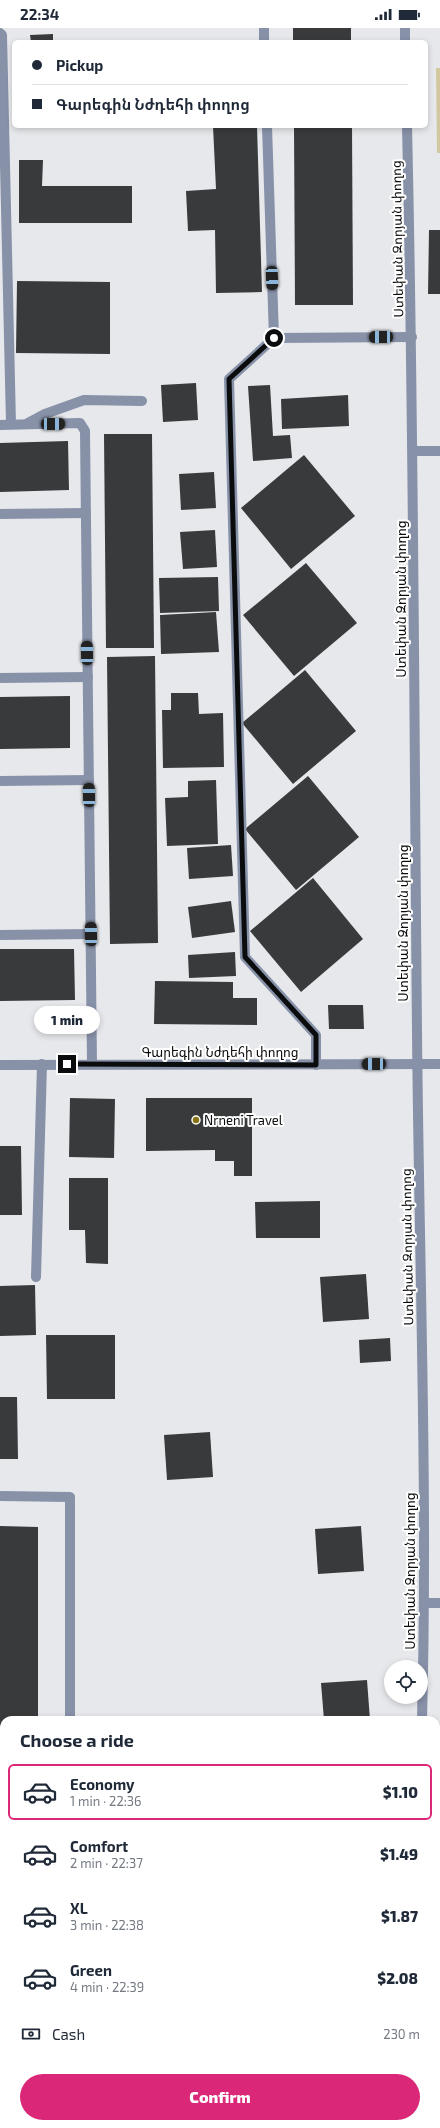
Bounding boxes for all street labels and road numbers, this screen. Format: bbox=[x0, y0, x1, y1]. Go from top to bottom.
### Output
street label: Ստեփան Զորյան փողոց bbox=[388, 160, 406, 318]
street label: Ստեփան Զորյան փողոց bbox=[393, 520, 409, 678]
street label: Ստեփան Զորյան փողոց bbox=[395, 844, 411, 1002]
street label: Գարեգին Նժդեհի փողոց bbox=[141, 1044, 299, 1060]
street label: Ստեփան Զորյան փողոց bbox=[398, 1168, 416, 1326]
street label: Ստեփան Զորյան փողոց bbox=[402, 1492, 418, 1650]

